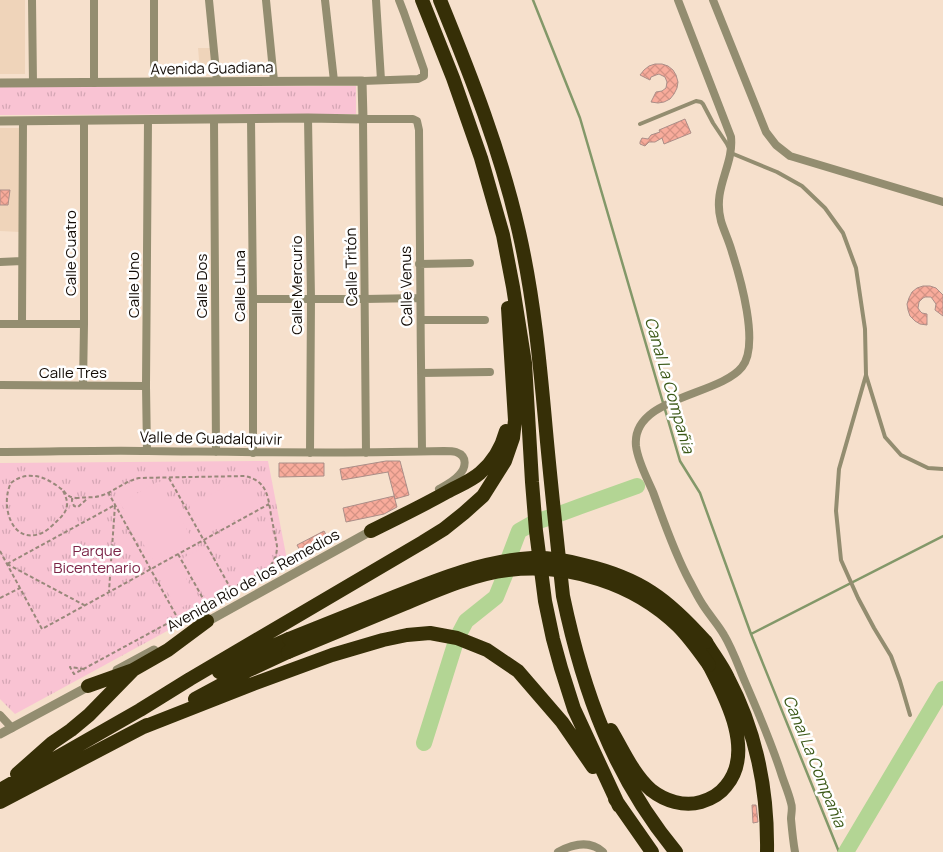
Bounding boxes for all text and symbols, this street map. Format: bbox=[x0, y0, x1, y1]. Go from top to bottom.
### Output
street label: Avenida Guadiana bbox=[150, 56, 274, 80]
street label: Calle Cuatro bbox=[60, 210, 81, 296]
street label: Calle Tritón bbox=[340, 228, 362, 306]
street label: Calle Mercurio bbox=[286, 235, 307, 335]
street label: Calle Venus bbox=[395, 246, 417, 326]
street label: Calle Luna bbox=[229, 250, 250, 322]
street label: Calle Uno bbox=[123, 252, 144, 318]
street label: Calle Dos bbox=[191, 254, 212, 318]
water label: Canal La Compañia bbox=[640, 314, 700, 457]
street label: Calle Tres bbox=[39, 362, 107, 383]
street label: Valle de Guadalquivir bbox=[140, 426, 283, 450]
street label: Avenida Río de los Remedios bbox=[163, 524, 343, 636]
park label: Parque Bicentenario bbox=[53, 540, 141, 578]
water label: Canal La Compañia bbox=[778, 692, 852, 831]

